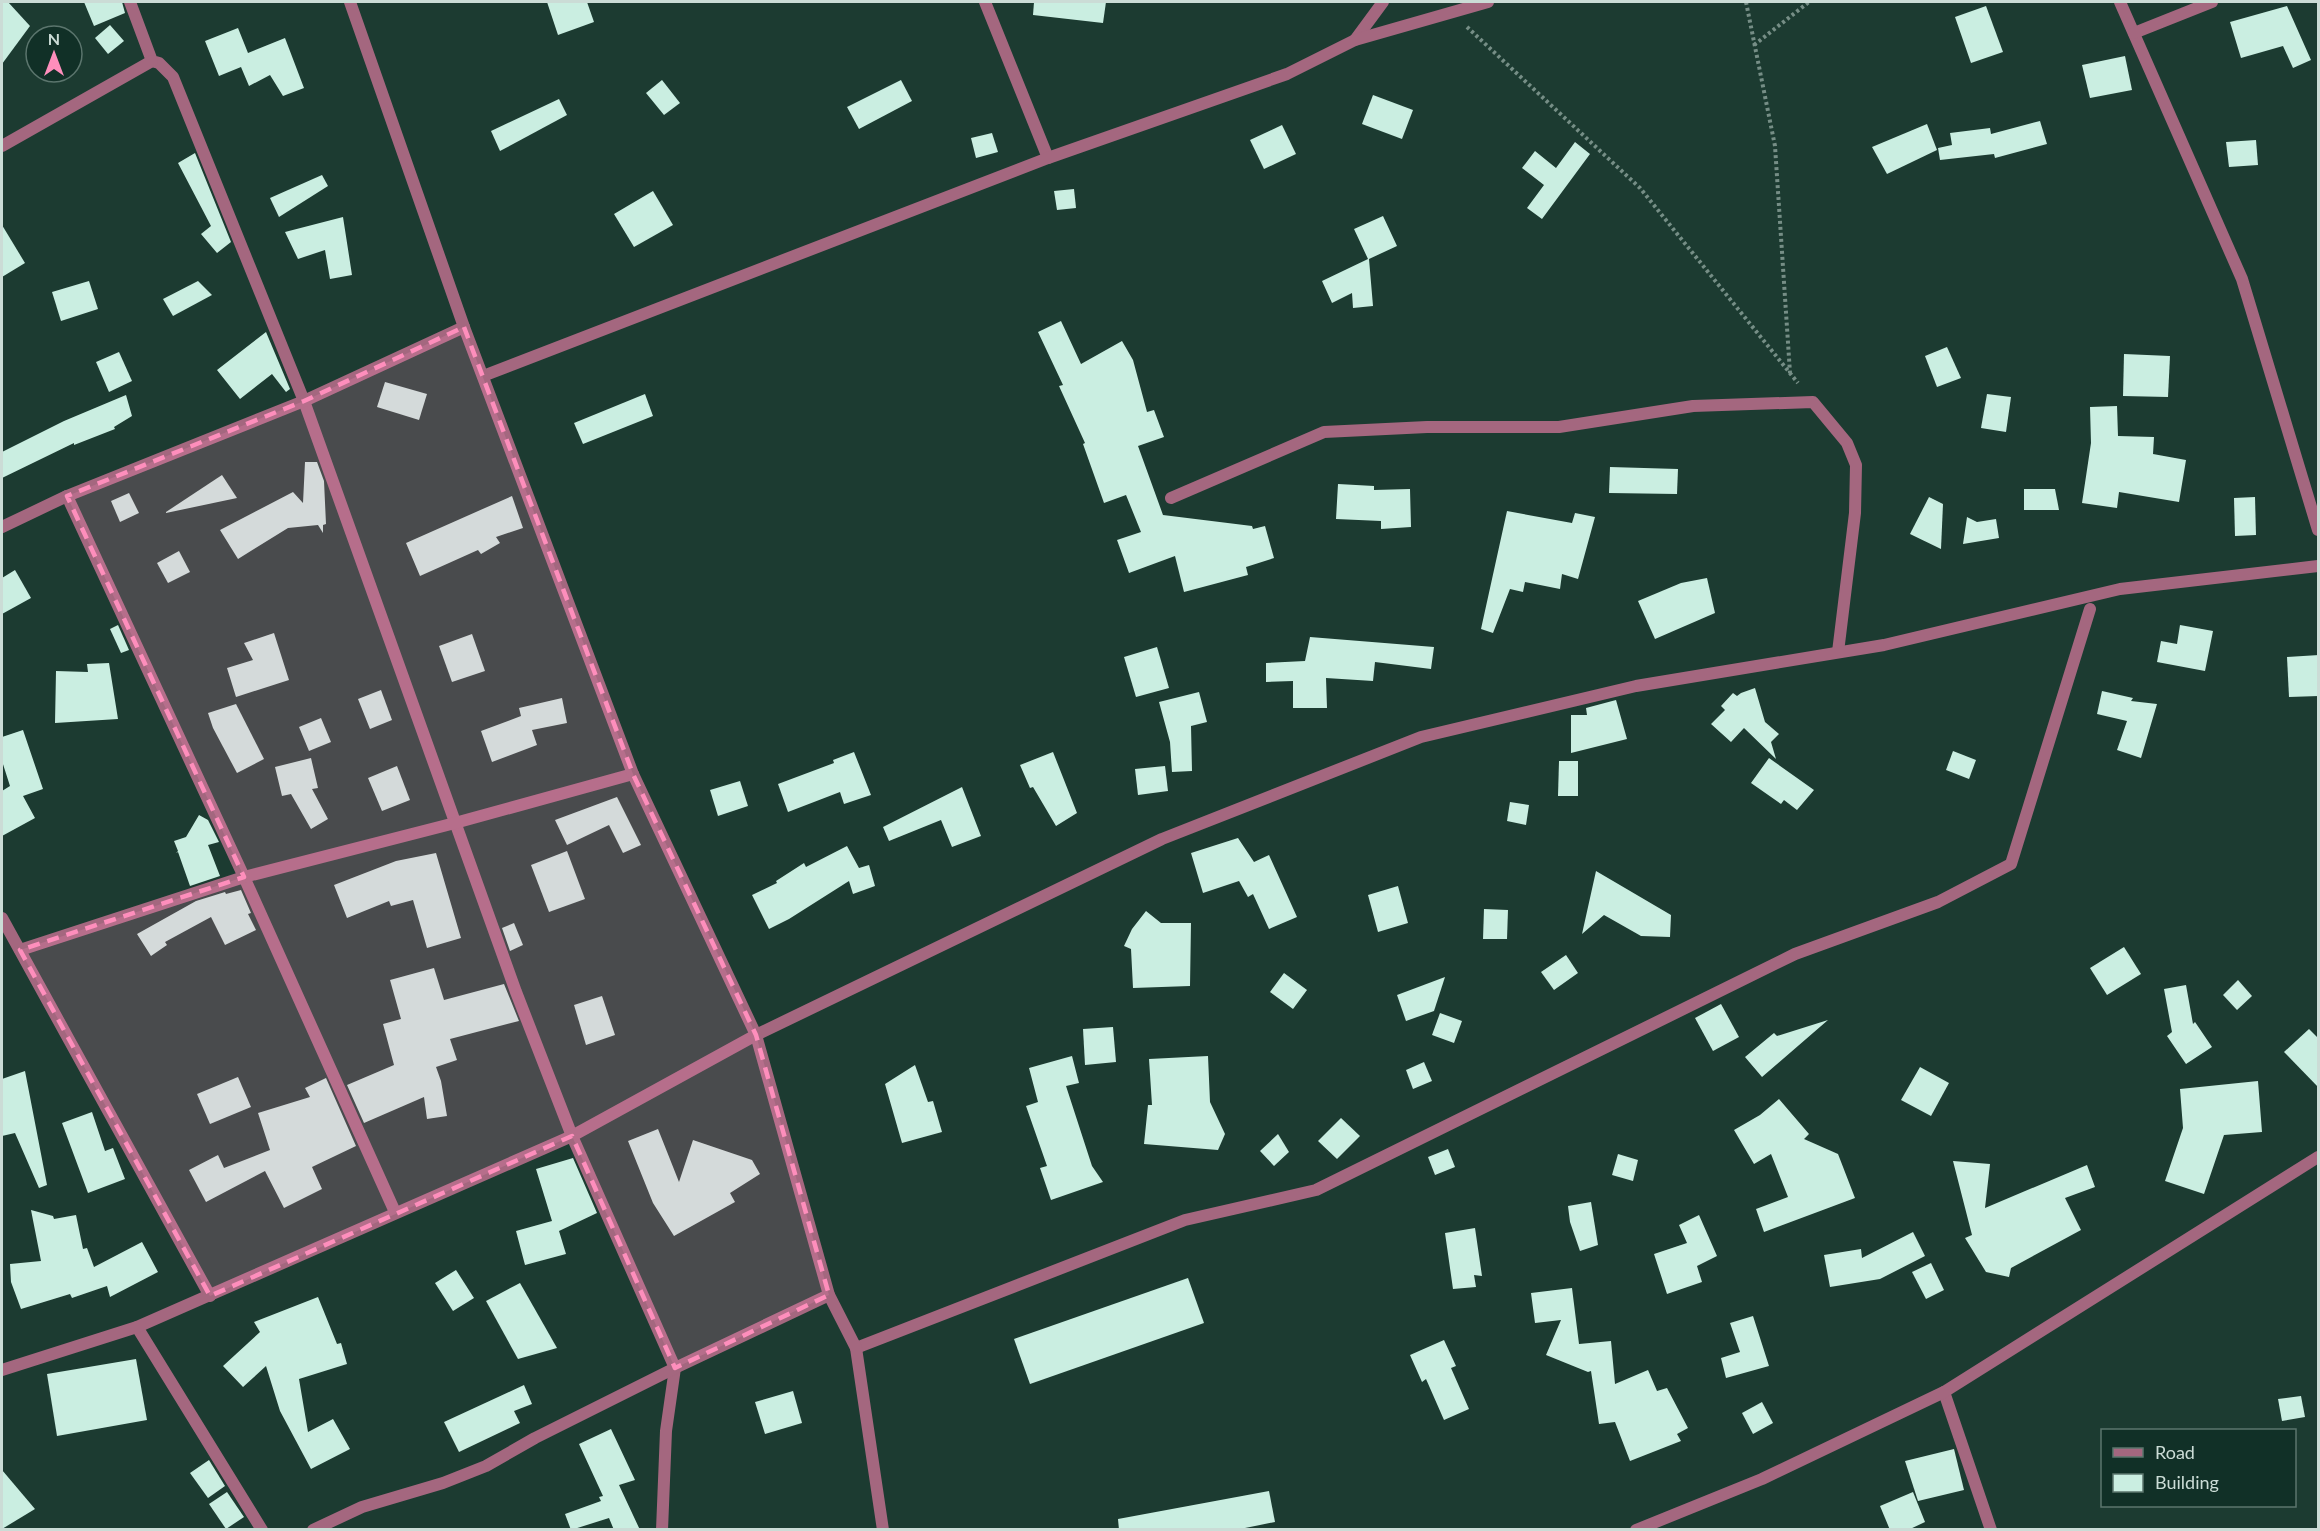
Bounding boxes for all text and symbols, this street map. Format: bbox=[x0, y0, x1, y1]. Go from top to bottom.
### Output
north arrow bbox=[24, 24, 84, 84]
text: N bbox=[48, 29, 60, 48]
legend bbox=[2101, 1429, 2296, 1507]
text: Road bbox=[2155, 1441, 2195, 1463]
text: Building bbox=[2155, 1471, 2219, 1493]

